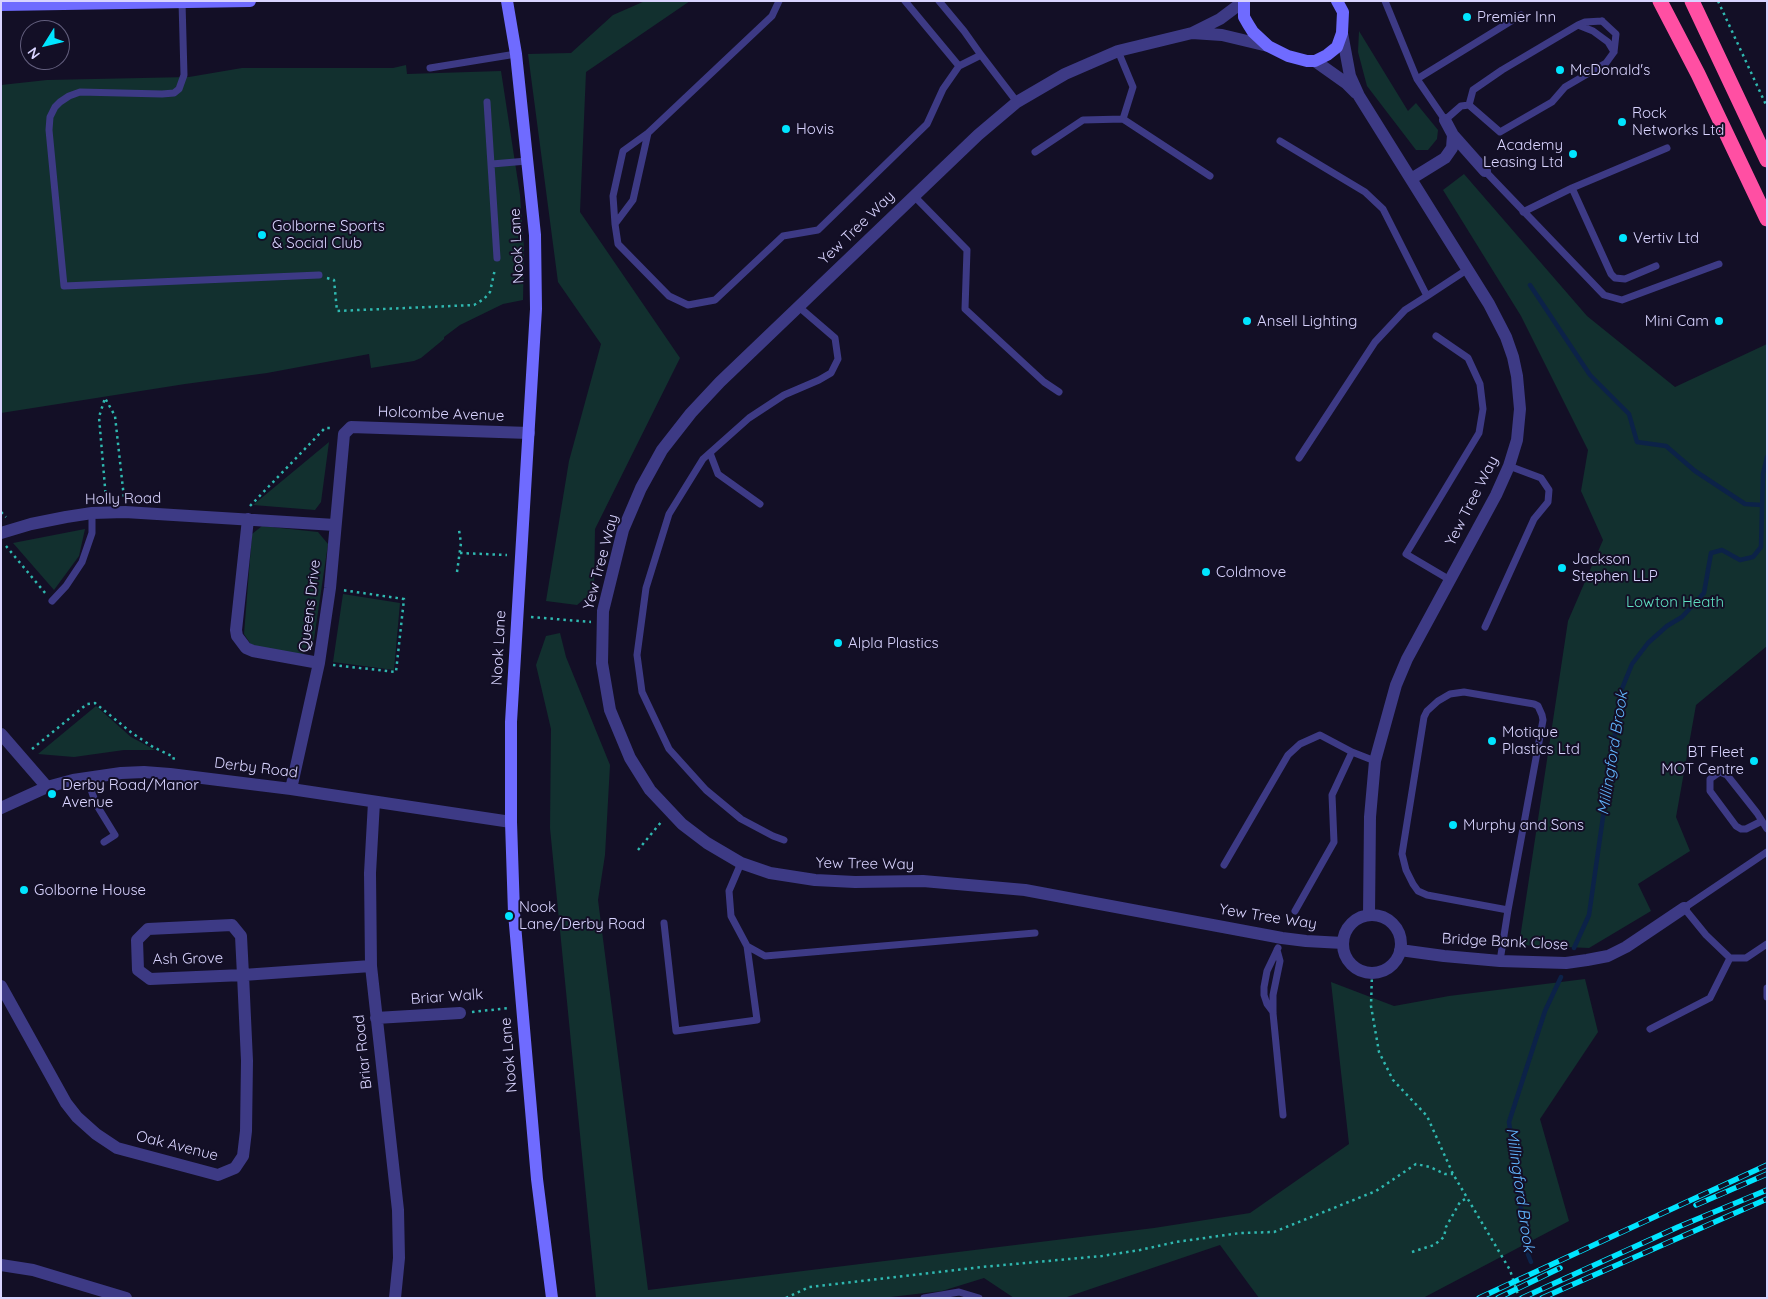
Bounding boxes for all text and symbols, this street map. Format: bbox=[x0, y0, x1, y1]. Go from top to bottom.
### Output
place label: Premier Inn bbox=[1477, 8, 1556, 26]
marker: Premier Inn bbox=[1461, 11, 1473, 23]
north arrow bbox=[20, 20, 70, 70]
text: N bbox=[23, 44, 44, 63]
place label: McDonald's bbox=[1570, 61, 1650, 79]
marker: McDonald's bbox=[1554, 64, 1566, 76]
place label: Rock Networks Ltd bbox=[1632, 104, 1724, 139]
marker: Rock Networks Ltd bbox=[1616, 116, 1628, 128]
place label: Hovis bbox=[796, 120, 834, 138]
marker: Hovis bbox=[780, 123, 792, 135]
place label: Academy Leasing Ltd bbox=[1483, 136, 1563, 171]
marker: Academy Leasing Ltd bbox=[1567, 148, 1579, 160]
street label: Yew Tree Way bbox=[815, 187, 899, 269]
street label: Nook Lane bbox=[506, 208, 528, 284]
place label: Golborne Sports & Social Club bbox=[272, 217, 385, 252]
marker: Golborne Sports & Social Club bbox=[256, 229, 268, 241]
place label: Vertiv Ltd bbox=[1633, 229, 1699, 247]
marker: Vertiv Ltd bbox=[1617, 232, 1629, 244]
place label: Ansell Lighting bbox=[1257, 312, 1357, 330]
place label: Mini Cam bbox=[1645, 312, 1709, 330]
marker: Ansell Lighting bbox=[1241, 315, 1253, 327]
marker: Mini Cam bbox=[1713, 315, 1725, 327]
street label: Holcombe Avenue bbox=[377, 403, 505, 425]
street label: Yew Tree Way bbox=[1442, 453, 1502, 549]
street label: Holly Road bbox=[85, 489, 161, 509]
street label: Yew Tree Way bbox=[580, 512, 622, 612]
place label: Jackson Stephen LLP bbox=[1572, 550, 1658, 585]
street label: Queens Drive bbox=[295, 559, 325, 653]
marker: Jackson Stephen LLP bbox=[1556, 562, 1568, 574]
place label: Coldmove bbox=[1216, 563, 1286, 581]
marker: Coldmove bbox=[1200, 566, 1212, 578]
park label: Lowton Heath bbox=[1626, 593, 1724, 611]
street label: Nook Lane bbox=[488, 610, 510, 686]
place label: Alpla Plastics bbox=[848, 634, 938, 652]
marker: Alpla Plastics bbox=[832, 637, 844, 649]
water label: Millingford Brook bbox=[1594, 690, 1632, 816]
place label: Motique Plastics Ltd bbox=[1502, 723, 1580, 758]
marker: Motique Plastics Ltd bbox=[1486, 735, 1498, 747]
place label: BT Fleet MOT Centre bbox=[1661, 743, 1744, 778]
street label: Derby Road bbox=[213, 754, 299, 782]
marker: BT Fleet MOT Centre bbox=[1748, 755, 1760, 767]
place label: Derby Road/Manor Avenue bbox=[62, 776, 199, 811]
marker: Derby Road/Manor Avenue bbox=[46, 788, 58, 800]
place label: Murphy and Sons bbox=[1463, 816, 1584, 834]
marker: Murphy and Sons bbox=[1447, 819, 1459, 831]
street label: Yew Tree Way bbox=[816, 854, 914, 874]
place label: Golborne House bbox=[34, 881, 146, 899]
marker: Golborne House bbox=[18, 884, 30, 896]
place label: Nook Lane/Derby Road bbox=[519, 898, 645, 933]
street label: Yew Tree Way bbox=[1218, 900, 1318, 934]
marker: Nook Lane/Derby Road bbox=[503, 910, 515, 922]
street label: Bridge Bank Close bbox=[1441, 930, 1569, 954]
street label: Ash Grove bbox=[153, 949, 223, 969]
street label: Briar Walk bbox=[410, 985, 484, 1009]
street label: Briar Road bbox=[350, 1014, 376, 1090]
street label: Nook Lane bbox=[497, 1017, 521, 1093]
street label: Oak Avenue bbox=[134, 1127, 220, 1165]
water label: Millingford Brook bbox=[1502, 1127, 1538, 1253]

